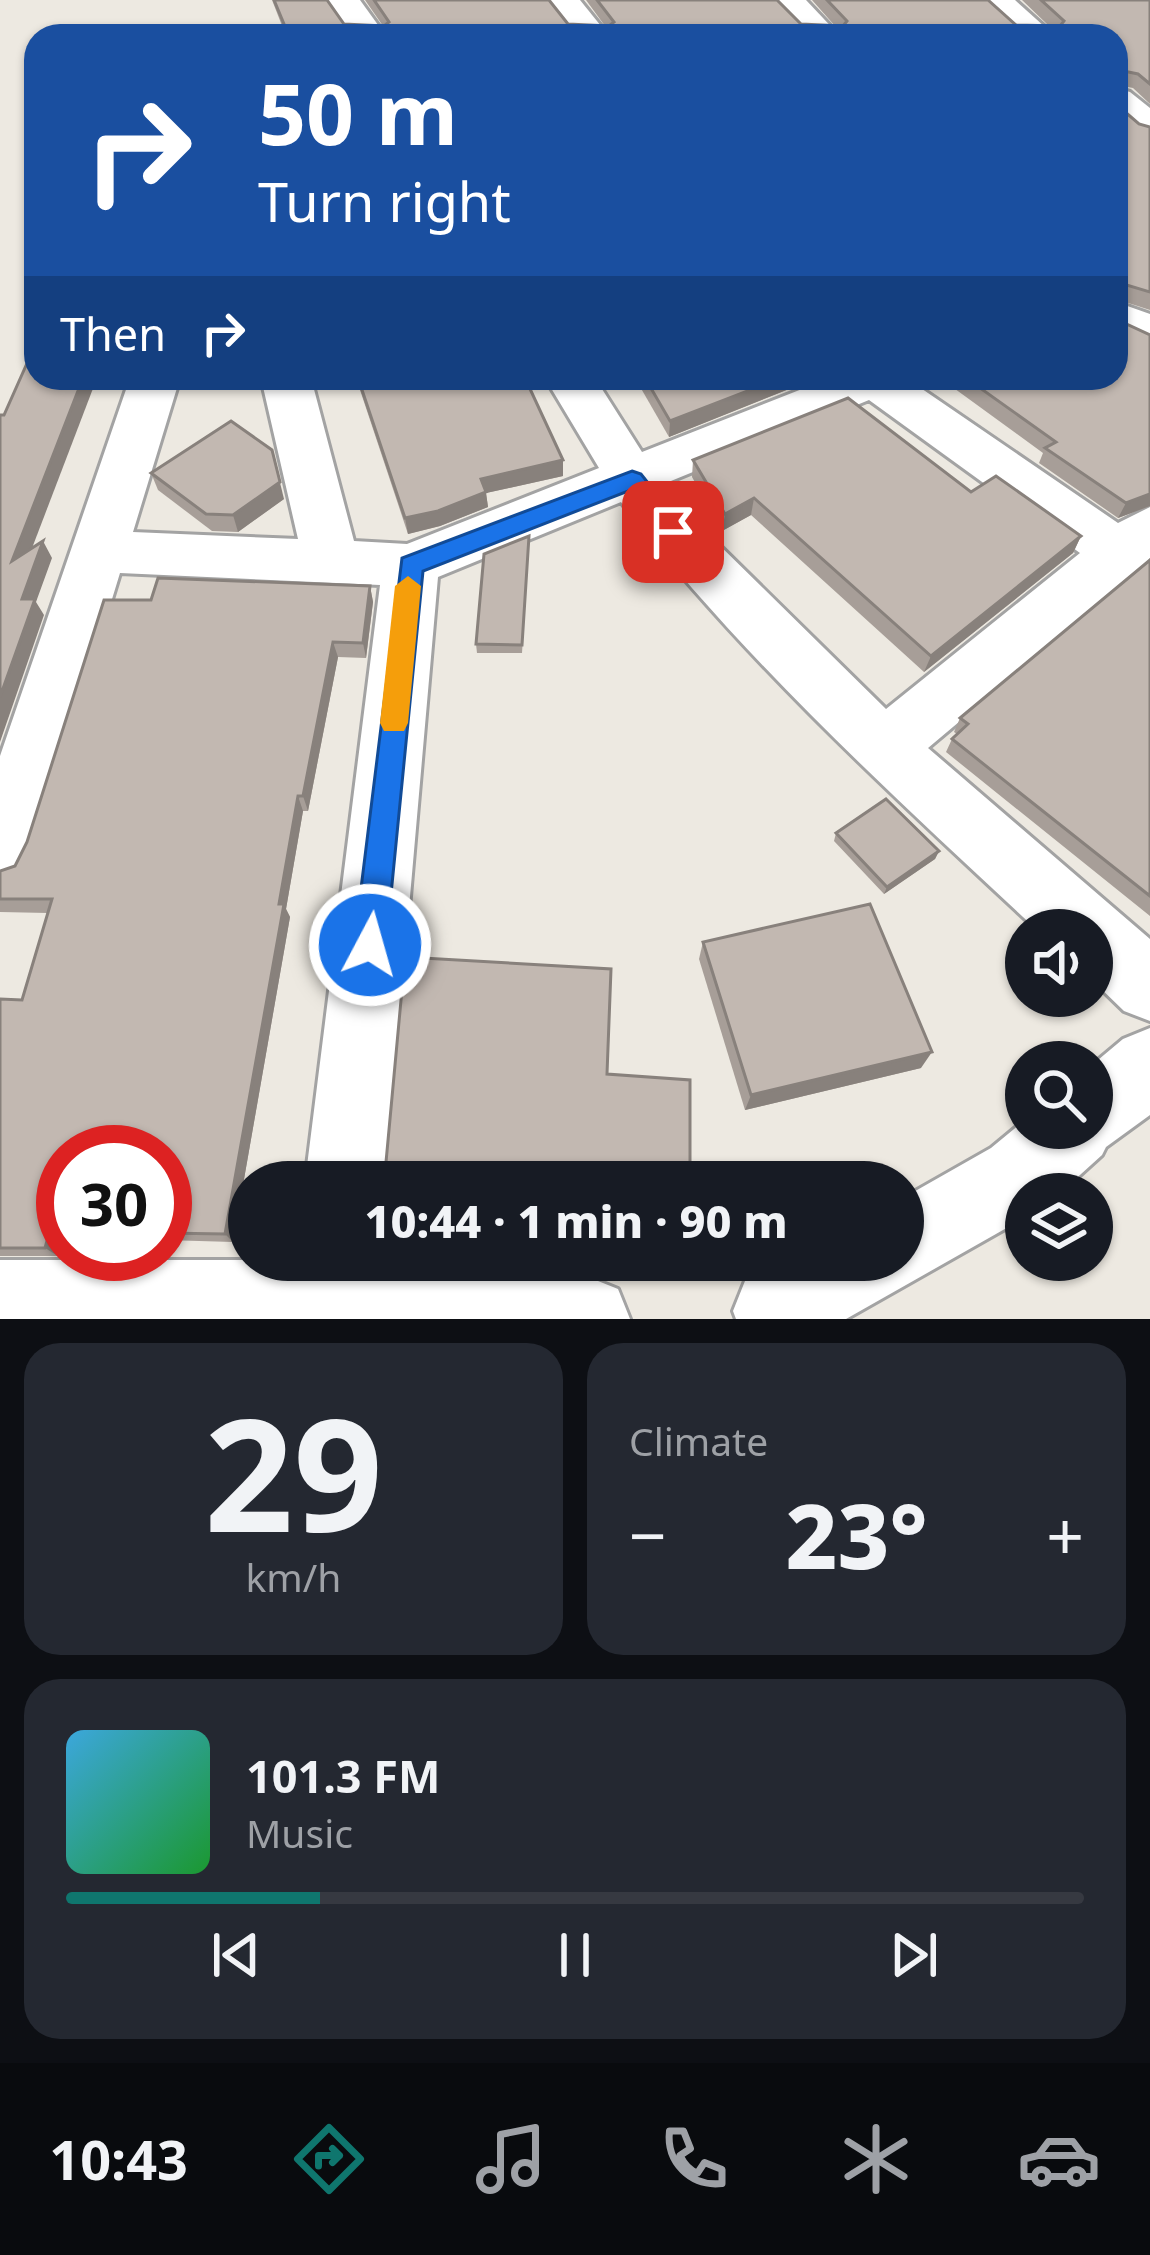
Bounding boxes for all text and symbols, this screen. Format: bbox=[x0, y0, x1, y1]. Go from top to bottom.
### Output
text: 50 m bbox=[258, 55, 458, 170]
icon: right bbox=[60, 72, 216, 228]
text: Turn right bbox=[258, 164, 511, 238]
icon: right bbox=[190, 300, 256, 366]
text: Then bbox=[60, 303, 166, 364]
pin bbox=[622, 481, 724, 583]
icon: arrive bbox=[640, 499, 706, 565]
position arrow bbox=[307, 882, 433, 1008]
map controls bbox=[1005, 909, 1113, 1281]
button: sound bbox=[1005, 909, 1113, 1017]
button: search bbox=[1005, 1041, 1113, 1149]
speed limit sign: 30 bbox=[36, 1125, 192, 1281]
button: layers bbox=[1005, 1173, 1113, 1281]
text: 10:44 · 1 min · 90 m bbox=[364, 1190, 788, 1251]
text: 29 bbox=[204, 1365, 383, 1578]
text: Climate bbox=[629, 1414, 768, 1467]
text: 23° bbox=[785, 1473, 928, 1595]
text: − bbox=[629, 1489, 667, 1579]
text: + bbox=[1046, 1489, 1084, 1579]
text: km/h bbox=[246, 1550, 341, 1603]
text: 101.3 FM bbox=[246, 1745, 440, 1806]
text: Music bbox=[246, 1806, 353, 1859]
icon: previous bbox=[203, 1922, 269, 1988]
icon: pause bbox=[542, 1922, 608, 1988]
icon: next bbox=[881, 1922, 947, 1988]
icon: directions bbox=[287, 2117, 371, 2201]
icon: music bbox=[469, 2117, 553, 2201]
icon: phone bbox=[652, 2117, 736, 2201]
icon: climate bbox=[834, 2117, 918, 2201]
icon: car bbox=[1017, 2117, 1101, 2201]
text: 10:43 bbox=[49, 2122, 188, 2196]

